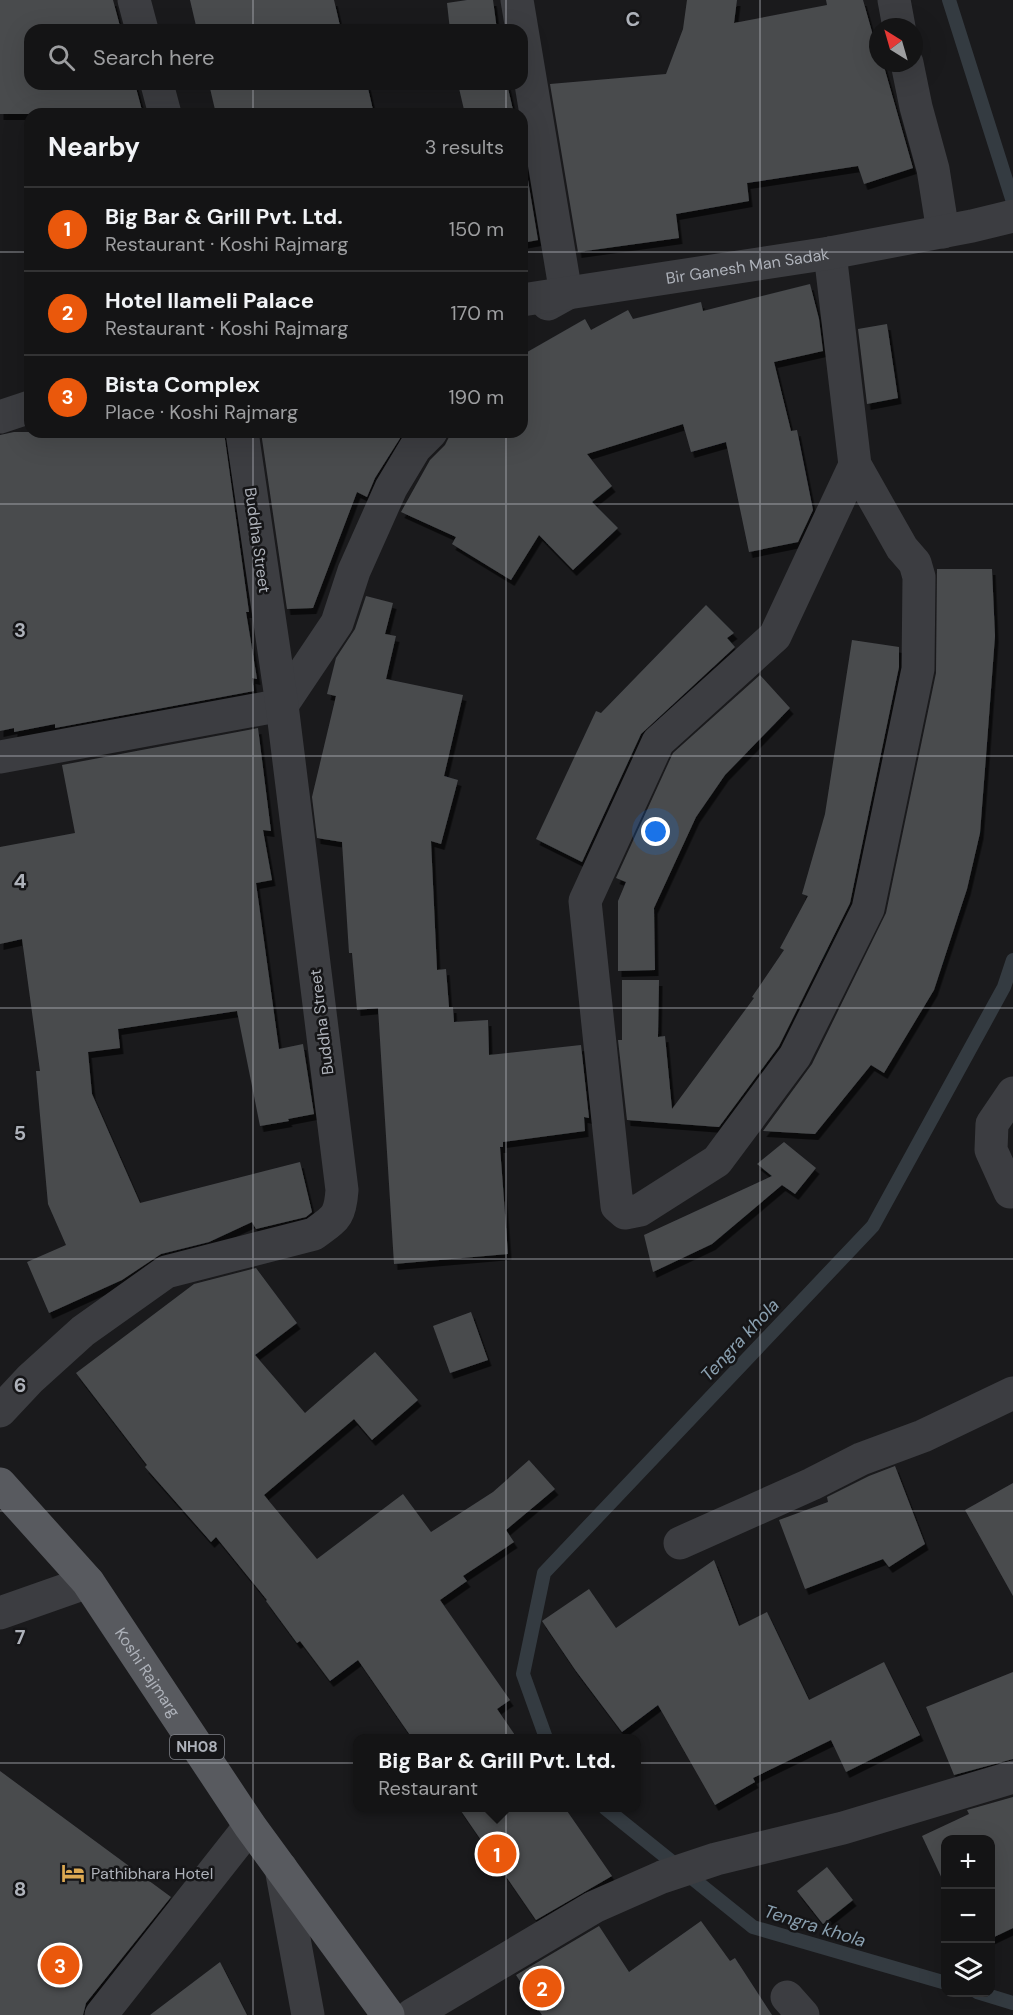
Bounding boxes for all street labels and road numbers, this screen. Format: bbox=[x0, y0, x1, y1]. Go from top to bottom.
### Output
street label: Bir Ganesh Man Sadak bbox=[664, 243, 831, 289]
street label: Buddha Street bbox=[240, 486, 275, 594]
street label: Buddha Street bbox=[305, 968, 338, 1076]
street label: Koshi Rajmarg bbox=[110, 1624, 185, 1721]
road number: NH08 bbox=[170, 1735, 224, 1759]

